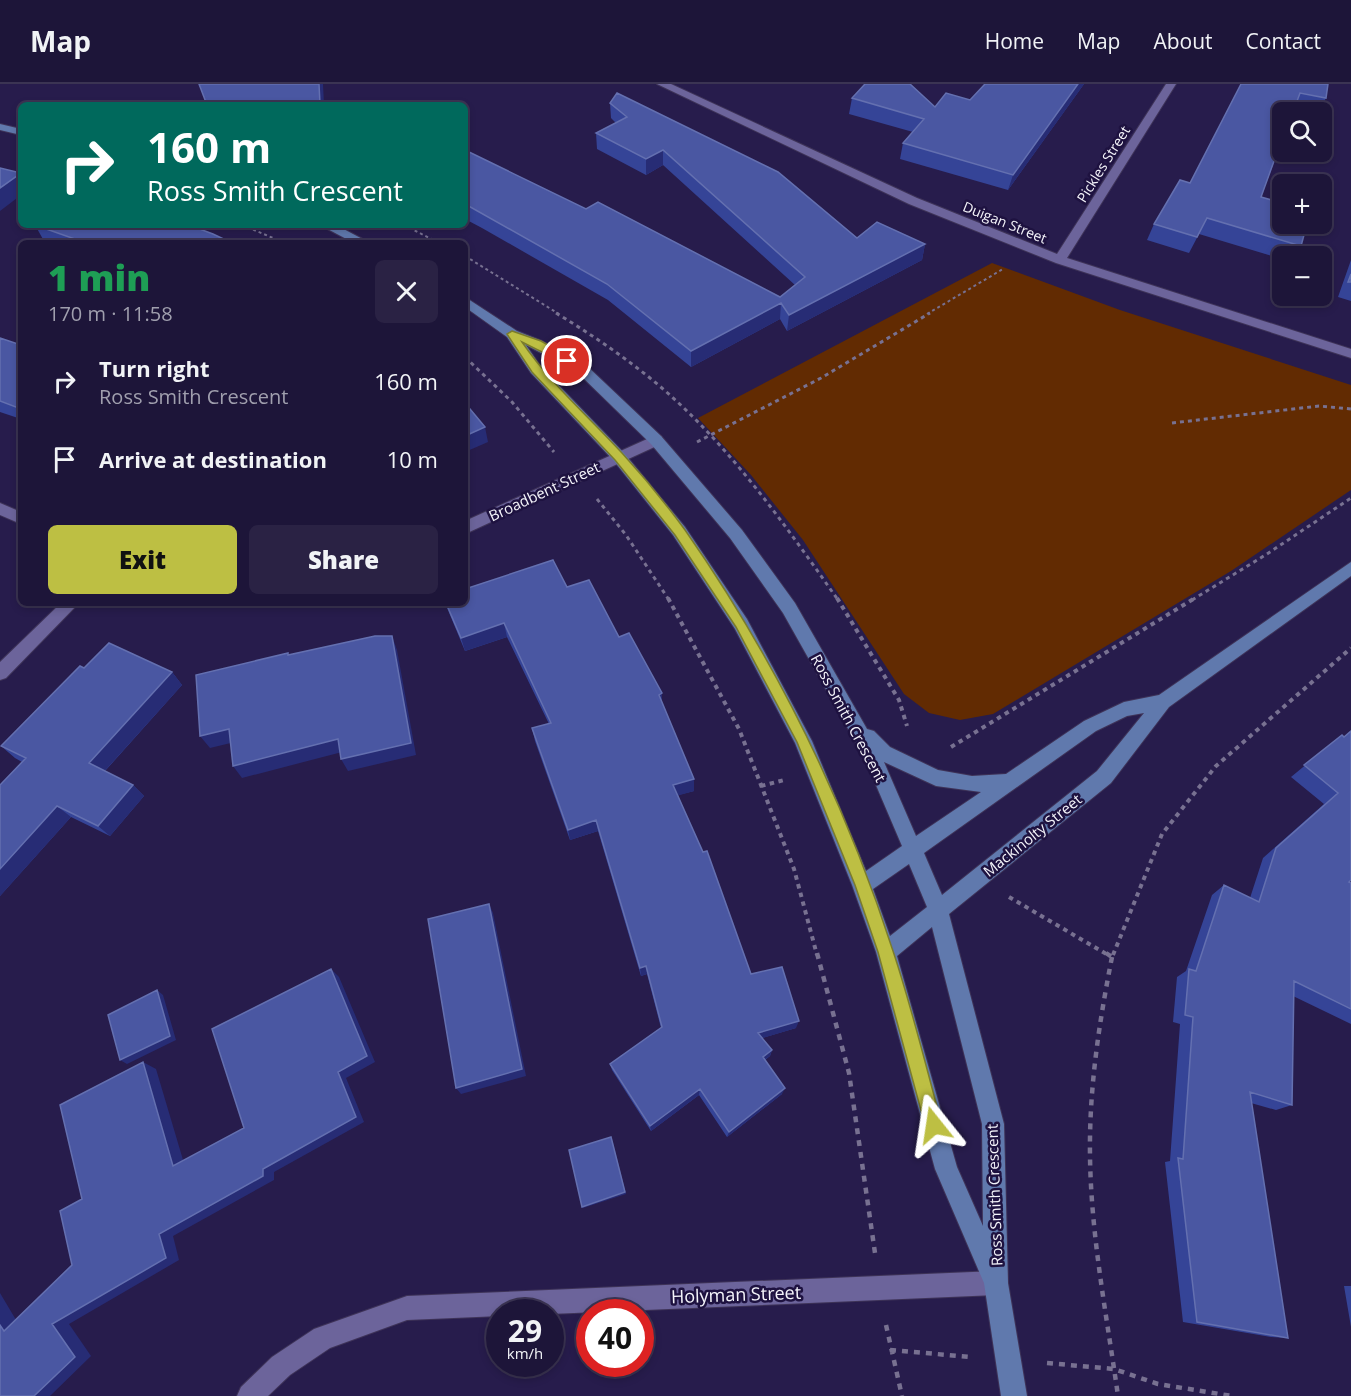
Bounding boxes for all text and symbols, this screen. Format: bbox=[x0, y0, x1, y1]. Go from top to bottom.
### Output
text: Map bbox=[30, 22, 91, 60]
text: Home bbox=[985, 27, 1044, 55]
text: Map bbox=[1077, 27, 1120, 55]
text: About bbox=[1153, 27, 1213, 55]
text: Contact bbox=[1246, 27, 1321, 55]
map controls bbox=[1272, 102, 1332, 306]
button: search bbox=[1272, 102, 1332, 162]
text: 160 m bbox=[147, 118, 271, 175]
street label: Pickles Street bbox=[1072, 122, 1134, 206]
icon: right bbox=[48, 126, 126, 204]
text: Ross Smith Crescent bbox=[147, 172, 403, 209]
button: + bbox=[1272, 174, 1332, 234]
street label: Duigan Street bbox=[960, 197, 1050, 247]
button: − bbox=[1272, 246, 1332, 306]
text: 1 min bbox=[48, 253, 150, 302]
button: close bbox=[375, 260, 438, 323]
text: 170 m · 11:58 bbox=[48, 300, 173, 327]
pin bbox=[541, 335, 592, 386]
icon: arrive bbox=[550, 344, 583, 377]
text: Turn right bbox=[99, 353, 210, 383]
icon: right bbox=[48, 365, 81, 398]
text: 160 m bbox=[374, 366, 438, 396]
text: Ross Smith Crescent bbox=[99, 383, 289, 410]
icon: arrive bbox=[48, 443, 81, 476]
text: Arrive at destination bbox=[99, 444, 327, 474]
text: 10 m bbox=[387, 444, 438, 474]
street label: Broadbent Street bbox=[485, 457, 603, 525]
button: Exit bbox=[48, 525, 237, 594]
button: Share bbox=[249, 525, 438, 594]
street label: Ross Smith Crescent bbox=[807, 651, 891, 785]
street label: Mackinolty Street bbox=[979, 789, 1085, 881]
position arrow bbox=[902, 1093, 966, 1157]
street label: Ross Smith Crescent bbox=[982, 1124, 1006, 1266]
street label: Holyman Street bbox=[670, 1280, 802, 1308]
speed limit sign: 40 bbox=[576, 1299, 654, 1377]
text: 29 bbox=[508, 1310, 542, 1351]
text: km/h bbox=[507, 1343, 543, 1363]

